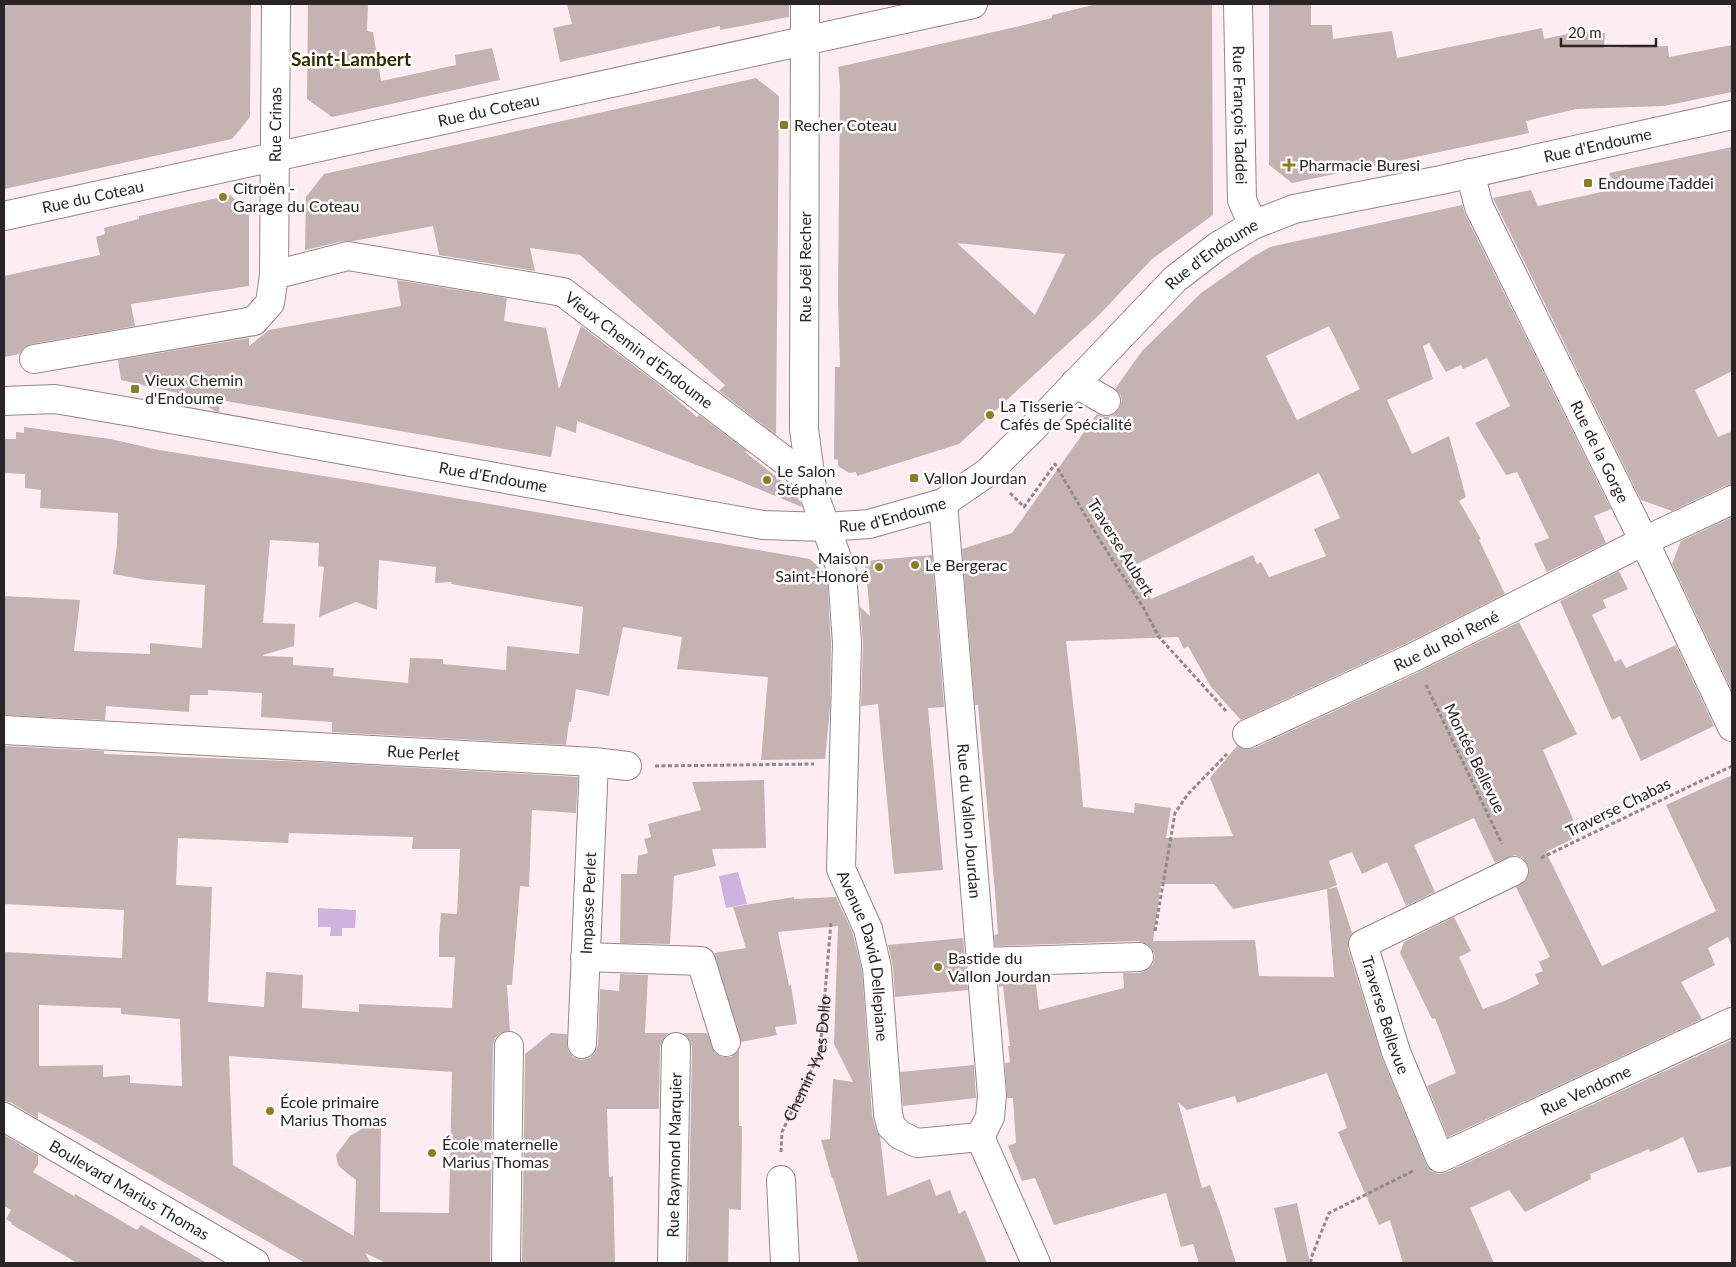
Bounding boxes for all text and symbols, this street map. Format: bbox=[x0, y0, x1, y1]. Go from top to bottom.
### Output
scale bar bbox=[1561, 15, 1656, 47]
text: 20 m bbox=[1568, 23, 1602, 41]
street label: Rue François Taddei bbox=[1230, 45, 1252, 185]
district label: Saint-Lambert bbox=[291, 47, 411, 70]
street label: Rue Crinas bbox=[265, 87, 284, 162]
street label: Rue du Coteau bbox=[436, 89, 541, 130]
place label: Recher Coteau bbox=[794, 115, 897, 134]
marker: Recher Coteau bbox=[778, 119, 790, 131]
street label: Rue d'Endoume bbox=[1542, 123, 1653, 166]
place label: Pharmacie Buresi bbox=[1299, 155, 1420, 174]
marker: Pharmacie Buresi bbox=[1283, 159, 1295, 171]
place label: Endoume Taddei bbox=[1598, 173, 1714, 192]
street label: Rue du Coteau bbox=[40, 176, 145, 216]
marker: Endoume Taddei bbox=[1582, 177, 1594, 189]
place label: Citroën - Garage du Coteau bbox=[233, 178, 359, 215]
marker: Citroën - Garage du Coteau bbox=[217, 191, 229, 203]
street label: Rue Joël Recher bbox=[795, 211, 814, 323]
street label: Rue d'Endoume bbox=[1160, 214, 1260, 293]
street label: Vieux Chemin d'Endoume bbox=[562, 287, 717, 412]
place label: Vieux Chemin d'Endoume bbox=[145, 370, 243, 407]
marker: Vieux Chemin d'Endoume bbox=[129, 383, 141, 395]
place label: La Tisserie - Cafés de Spécialité bbox=[1000, 396, 1132, 433]
street label: Rue de la Gorge bbox=[1567, 397, 1634, 506]
marker: La Tisserie - Cafés de Spécialité bbox=[984, 409, 996, 421]
street label: Rue d'Endoume bbox=[437, 457, 549, 495]
place label: Le Salon Stéphane bbox=[777, 461, 843, 498]
place label: Vallon Jourdan bbox=[924, 468, 1027, 487]
marker: Vallon Jourdan bbox=[908, 472, 920, 484]
marker: Le Salon Stéphane bbox=[761, 474, 773, 486]
street label: Rue d'Endoume bbox=[838, 493, 948, 535]
street label: Traverse Aubert bbox=[1084, 495, 1159, 599]
place label: Maison Saint-Honoré bbox=[775, 548, 869, 585]
place label: Le Bergerac bbox=[925, 555, 1008, 574]
marker: Le Bergerac bbox=[909, 559, 921, 571]
marker: Maison Saint-Honoré bbox=[873, 561, 885, 573]
street label: Rue du Roi René bbox=[1390, 606, 1502, 674]
street label: Montée Bellevue bbox=[1441, 700, 1510, 816]
street label: Rue Perlet bbox=[387, 741, 460, 764]
street label: Rue du Vallon Jourdan bbox=[954, 743, 986, 899]
street label: Traverse Chabas bbox=[1562, 773, 1673, 840]
street label: Impasse Perlet bbox=[576, 851, 599, 955]
street label: Avenue David Dellepiane bbox=[834, 867, 892, 1042]
place label: Bastide du Vallon Jourdan bbox=[948, 948, 1051, 985]
street label: Traverse Bellevue bbox=[1358, 953, 1414, 1077]
marker: Bastide du Vallon Jourdan bbox=[932, 961, 944, 973]
street label: Chemin Yves Dollo bbox=[779, 995, 834, 1124]
street label: Rue Vendome bbox=[1537, 1061, 1633, 1119]
street label: Rue Raymond Marquier bbox=[662, 1072, 685, 1238]
place label: École primaire Marius Thomas bbox=[280, 1092, 387, 1129]
marker: École primaire Marius Thomas bbox=[264, 1105, 276, 1117]
place label: École maternelle Marius Thomas bbox=[442, 1134, 558, 1171]
street label: Boulevard Marius Thomas bbox=[46, 1135, 213, 1243]
marker: École maternelle Marius Thomas bbox=[426, 1147, 438, 1159]

